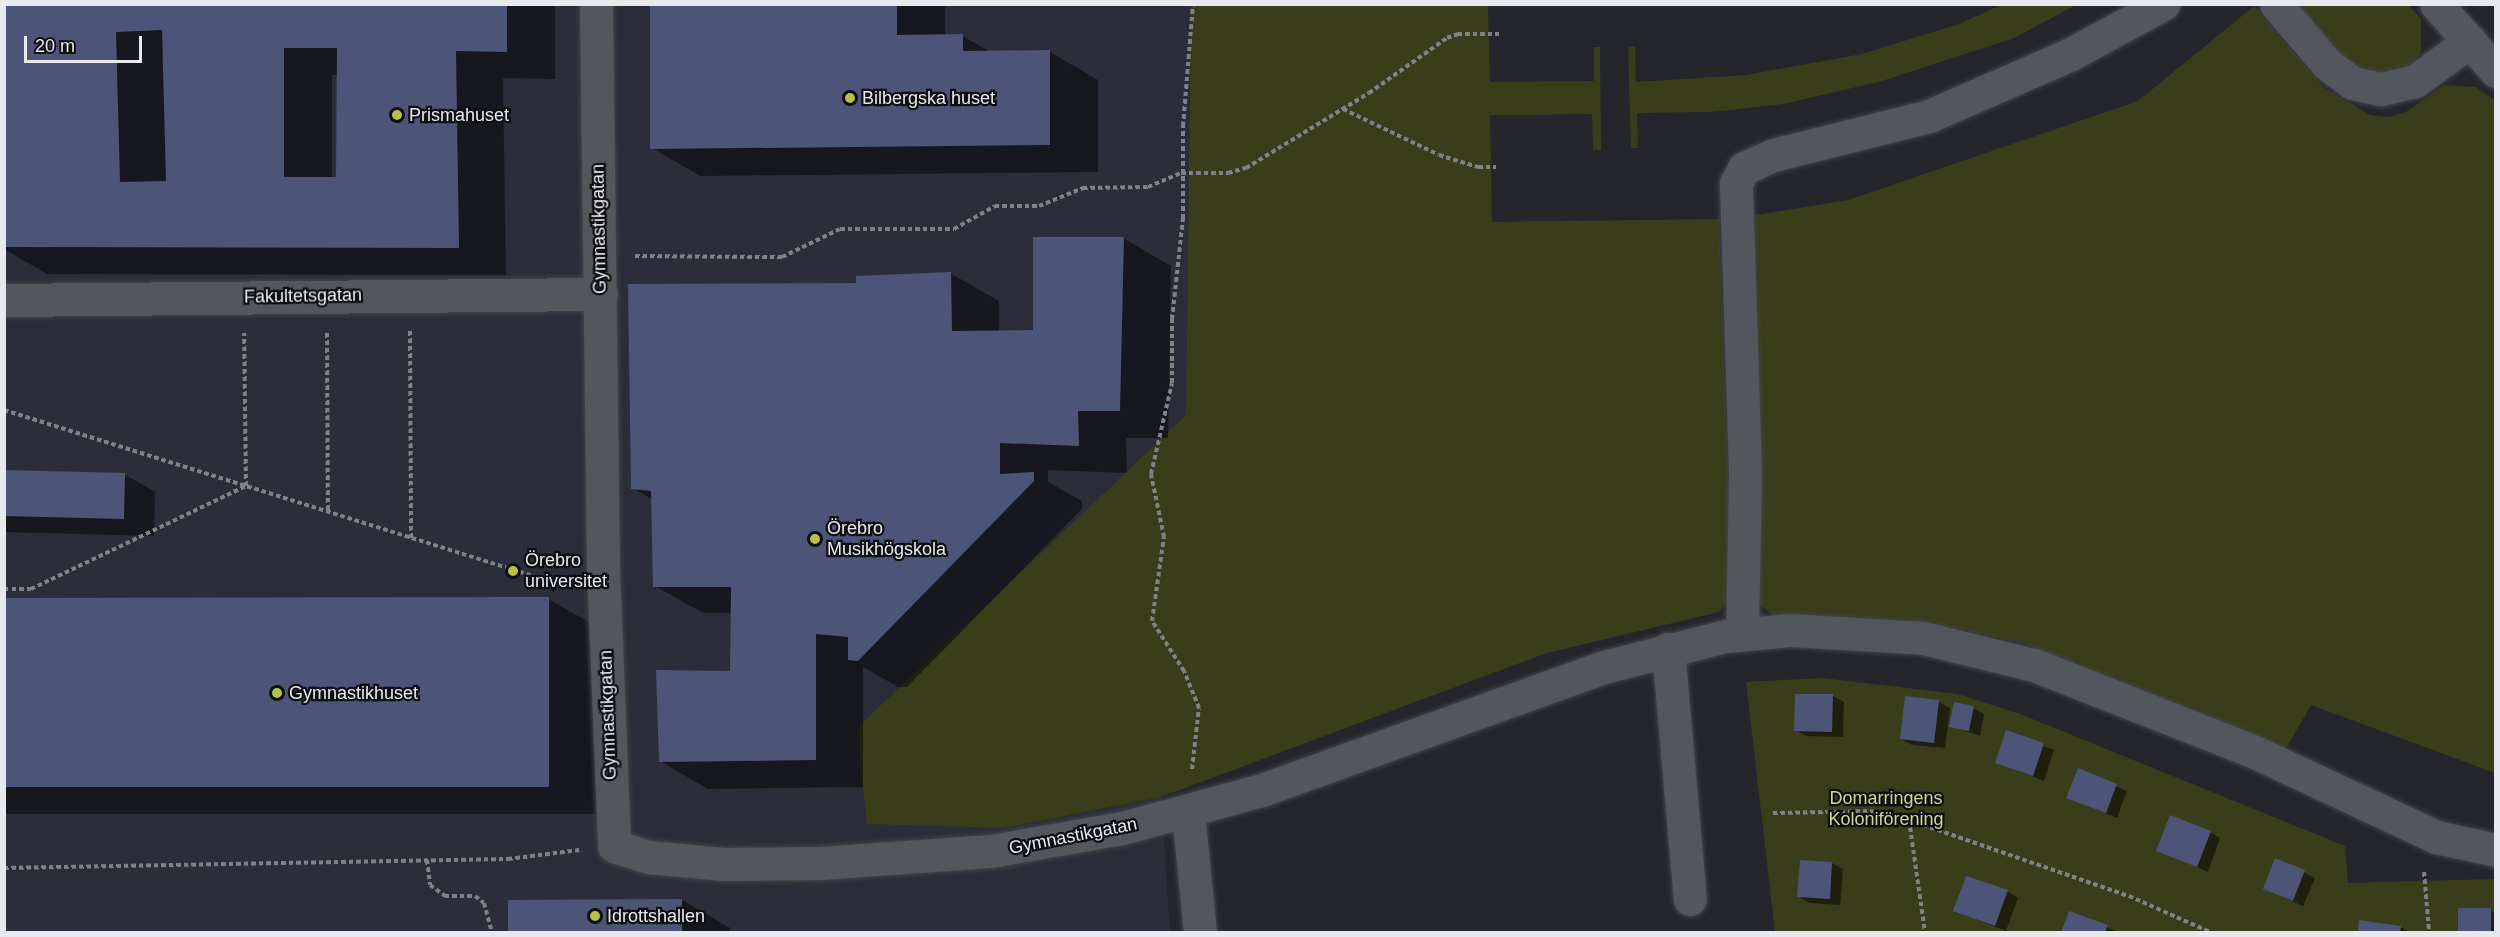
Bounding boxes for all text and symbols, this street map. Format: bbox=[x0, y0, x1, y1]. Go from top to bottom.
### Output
scale bar bbox=[27, 24, 146, 62]
text: 20 m bbox=[35, 36, 75, 56]
place label: Bilbergska huset bbox=[862, 87, 995, 109]
marker: Bilbergska huset bbox=[843, 91, 857, 105]
place label: Prismahuset bbox=[409, 104, 509, 126]
marker: Prismahuset bbox=[390, 108, 404, 122]
street label: Gymnastikgatan bbox=[587, 164, 611, 294]
street label: Fakultetsgatan bbox=[244, 284, 362, 308]
place label: Örebro Musikhögskola bbox=[827, 518, 946, 560]
marker: Örebro Musikhögskola bbox=[808, 532, 822, 546]
place label: Örebro universitet bbox=[525, 550, 607, 592]
marker: Örebro universitet bbox=[506, 564, 520, 578]
street label: Gymnastikgatan bbox=[595, 650, 621, 780]
place label: Gymnastikhuset bbox=[289, 682, 418, 704]
marker: Gymnastikhuset bbox=[270, 686, 284, 700]
park label: Domarringens Koloniförening bbox=[1828, 788, 1944, 830]
street label: Gymnastikgatan bbox=[1007, 813, 1139, 859]
place label: Idrottshallen bbox=[607, 905, 705, 927]
marker: Idrottshallen bbox=[588, 909, 602, 923]

